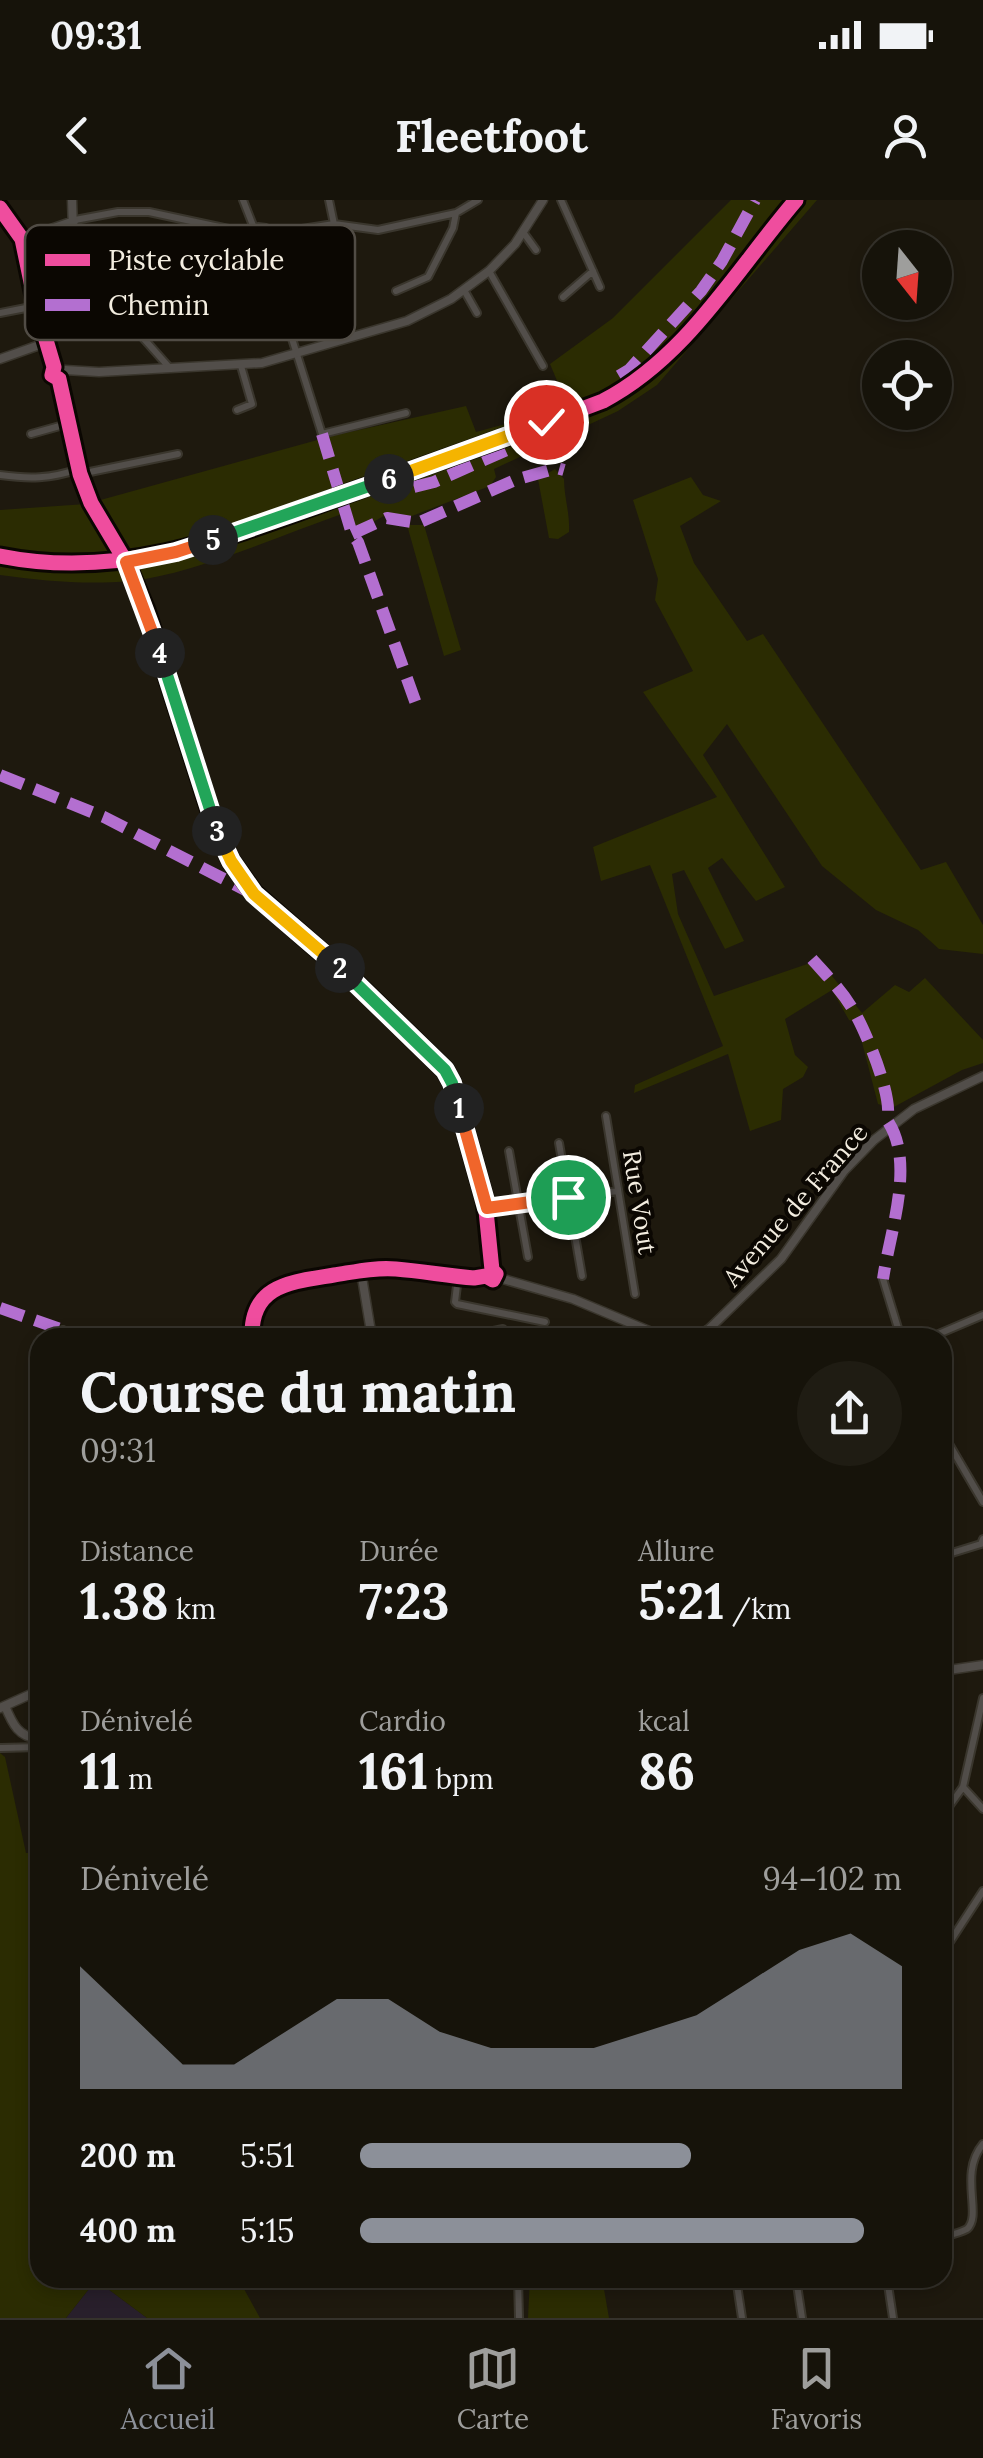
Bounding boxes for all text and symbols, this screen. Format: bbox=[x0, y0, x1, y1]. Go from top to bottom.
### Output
text: 09:31 bbox=[50, 11, 142, 59]
text: Fleetfoot bbox=[395, 107, 588, 164]
icon: back bbox=[50, 108, 105, 163]
icon: person bbox=[878, 108, 933, 163]
legend bbox=[25, 225, 355, 340]
north arrow bbox=[862, 230, 952, 320]
map controls bbox=[862, 230, 952, 430]
text: Piste cyclable bbox=[108, 242, 285, 278]
text: Chemin bbox=[108, 287, 209, 323]
button: locate bbox=[862, 340, 952, 430]
pin bbox=[504, 380, 589, 465]
icon: check bbox=[519, 395, 574, 450]
pin: 6 bbox=[364, 454, 414, 504]
text: 6 bbox=[381, 461, 397, 497]
pin: 5 bbox=[188, 515, 238, 565]
text: 5 bbox=[205, 522, 221, 558]
pin: 4 bbox=[135, 628, 185, 678]
text: 4 bbox=[152, 635, 168, 671]
pin: 3 bbox=[192, 806, 242, 856]
text: 3 bbox=[209, 813, 225, 849]
pin: 2 bbox=[315, 943, 365, 993]
text: 2 bbox=[333, 950, 347, 986]
pin: 1 bbox=[434, 1083, 484, 1133]
text: 1 bbox=[453, 1090, 465, 1126]
street label: Avenue de France bbox=[715, 1117, 874, 1294]
street label: Rue Vout bbox=[616, 1147, 664, 1257]
pin bbox=[526, 1155, 611, 1240]
icon: arrive bbox=[541, 1170, 596, 1225]
text: Course du matin bbox=[80, 1357, 516, 1427]
button: share bbox=[797, 1361, 902, 1466]
text: 09:31 bbox=[80, 1430, 156, 1471]
text: Distance bbox=[80, 1533, 194, 1569]
text: Durée bbox=[359, 1533, 439, 1569]
text: Allure bbox=[638, 1533, 715, 1569]
text: 1.38 bbox=[80, 1569, 169, 1633]
text: 7:23 bbox=[359, 1569, 450, 1633]
text: 5:21 bbox=[638, 1569, 724, 1633]
text: km bbox=[169, 1591, 216, 1627]
text: /km bbox=[724, 1591, 791, 1627]
text: Dénivelé bbox=[80, 1703, 193, 1739]
text: Cardio bbox=[359, 1703, 446, 1739]
text: kcal bbox=[638, 1703, 690, 1739]
text: 11 bbox=[80, 1739, 121, 1803]
text: 161 bbox=[359, 1739, 428, 1803]
text: 86 bbox=[638, 1739, 695, 1803]
text: m bbox=[121, 1761, 153, 1797]
text: bpm bbox=[428, 1761, 494, 1797]
text: Dénivelé bbox=[80, 1858, 209, 1899]
text: 94–102 m bbox=[763, 1858, 902, 1899]
text: 200 m bbox=[80, 2135, 176, 2176]
text: 5:51 bbox=[240, 2135, 295, 2176]
text: 400 m bbox=[80, 2210, 176, 2251]
text: 5:15 bbox=[240, 2210, 295, 2251]
tab: Accueil bbox=[121, 2341, 215, 2437]
tab: Carte bbox=[457, 2341, 529, 2437]
tab: Favoris bbox=[771, 2341, 862, 2437]

